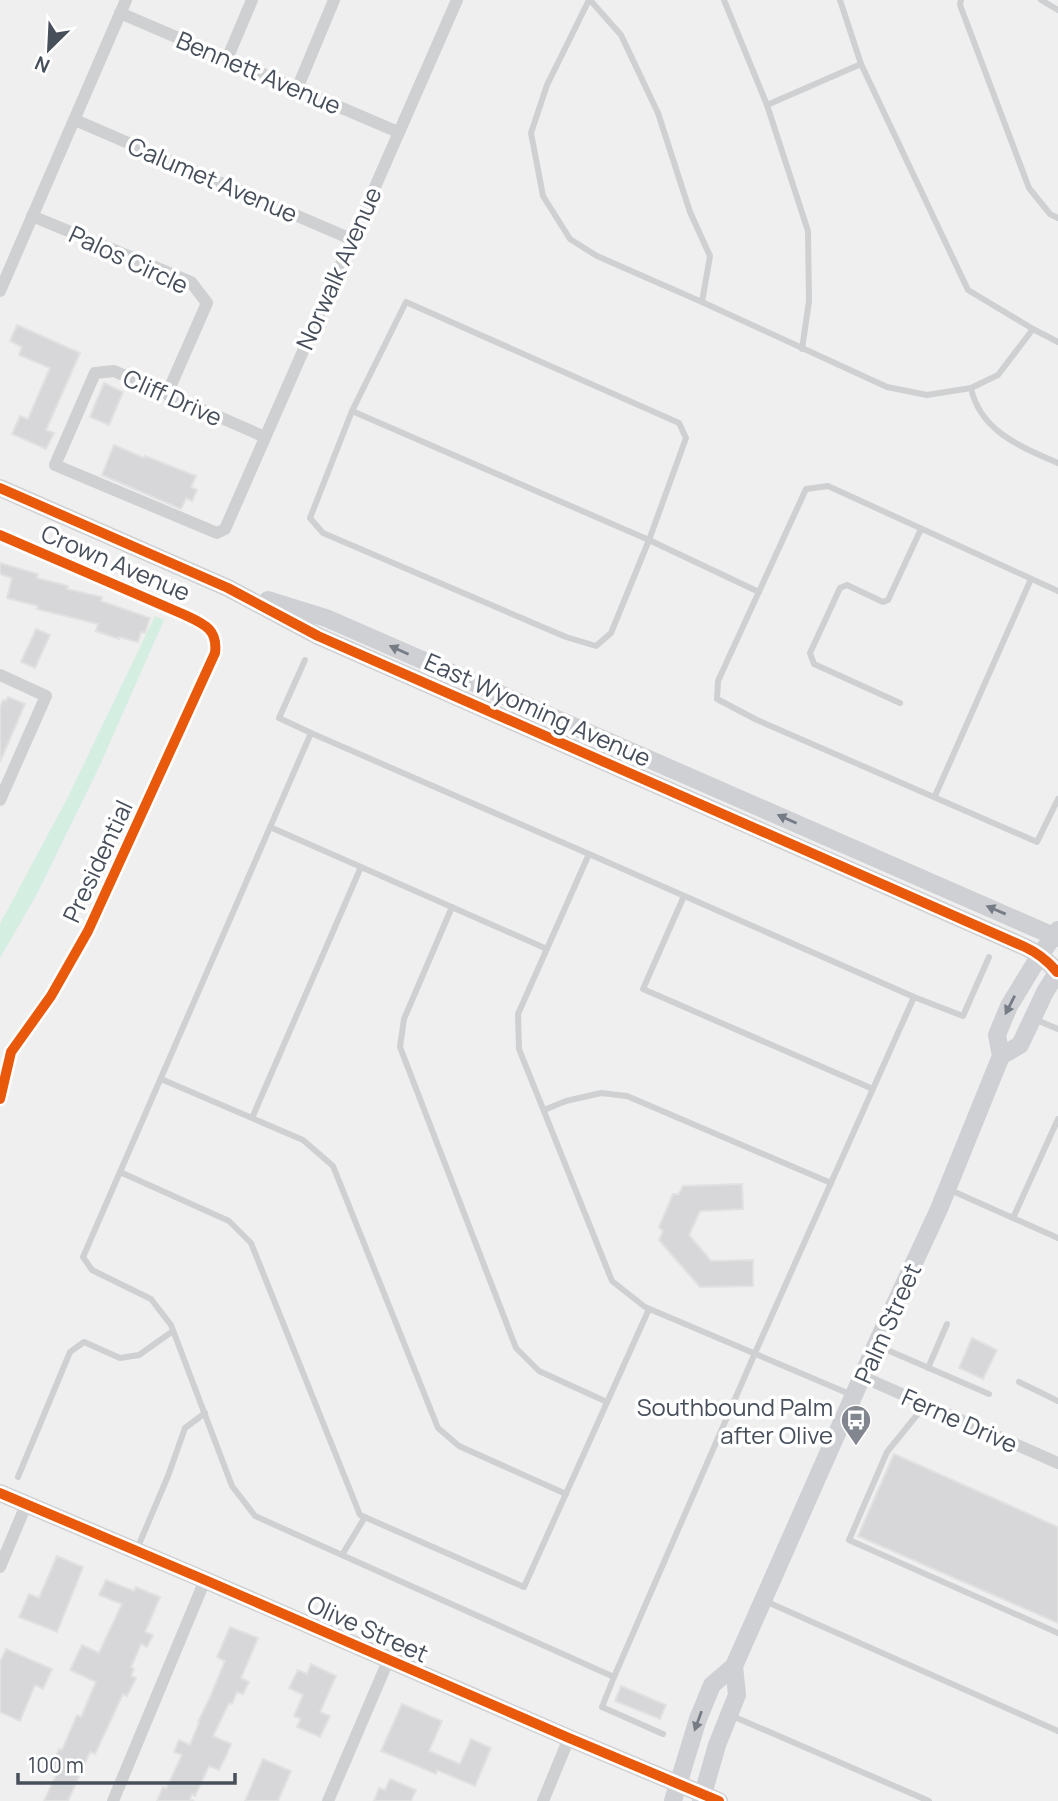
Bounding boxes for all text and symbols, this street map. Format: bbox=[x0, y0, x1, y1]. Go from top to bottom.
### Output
north arrow bbox=[14, 14, 84, 84]
street label: Bennett Avenue bbox=[172, 23, 346, 121]
text: N bbox=[31, 50, 54, 79]
street label: Calumet Avenue bbox=[123, 128, 303, 230]
street label: Norwalk Avenue bbox=[287, 181, 389, 355]
street label: Palos Circle bbox=[64, 217, 194, 301]
street label: Cliff Drive bbox=[118, 361, 228, 433]
street label: Crown Avenue bbox=[36, 516, 196, 608]
one-way arrow bbox=[389, 644, 409, 656]
street label: East Wyoming Avenue bbox=[420, 644, 656, 774]
street label: Presidential bbox=[54, 794, 140, 928]
one-way arrow bbox=[777, 813, 797, 825]
one-way arrow bbox=[986, 904, 1006, 916]
one-way arrow bbox=[1005, 995, 1017, 1015]
street label: Palm Street bbox=[846, 1258, 928, 1388]
street label: Ferne Drive bbox=[897, 1380, 1023, 1460]
place label: Southbound Palm after Olive bbox=[637, 1390, 833, 1451]
bus stop icon: Southbound Palm after Olive bbox=[839, 1403, 873, 1447]
street label: Olive Street bbox=[302, 1587, 434, 1669]
one-way arrow bbox=[692, 1711, 703, 1732]
scale bar bbox=[18, 1742, 234, 1786]
text: 100 m bbox=[28, 1751, 84, 1779]

